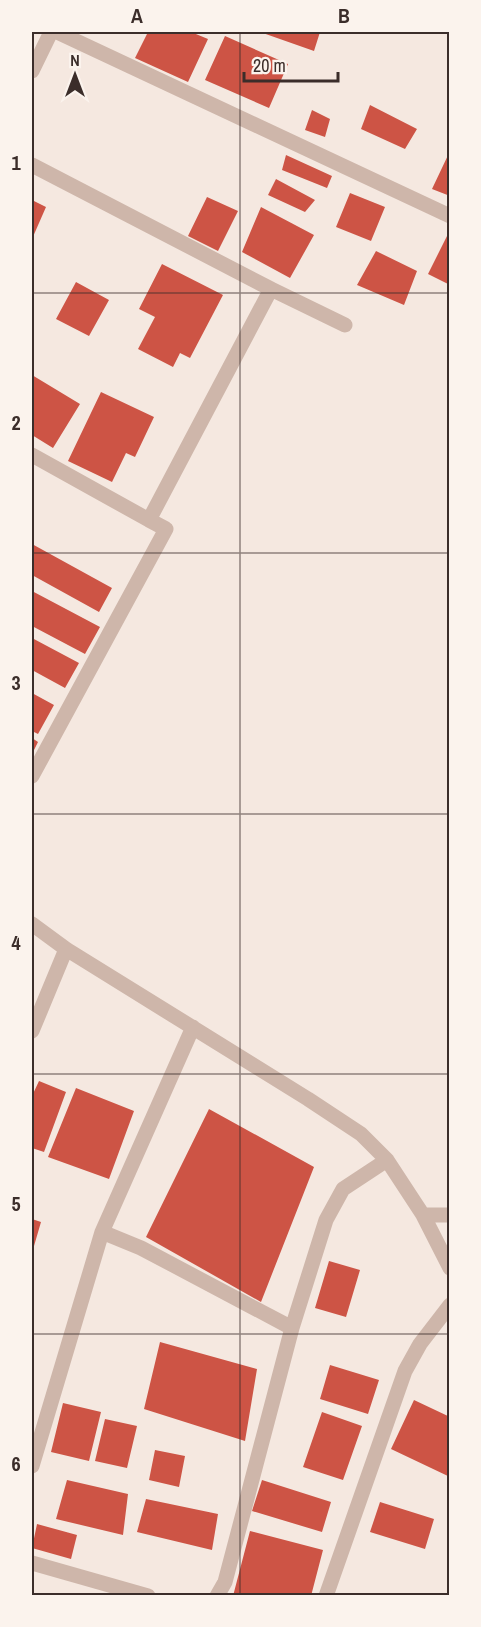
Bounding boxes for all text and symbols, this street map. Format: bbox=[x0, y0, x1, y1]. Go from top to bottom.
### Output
text: A bbox=[131, 2, 143, 29]
text: B bbox=[338, 2, 350, 29]
north arrow bbox=[45, 45, 105, 105]
scale bar bbox=[244, 45, 338, 83]
text: N bbox=[70, 49, 80, 71]
text: 20 m bbox=[253, 53, 286, 78]
text: 1 bbox=[11, 149, 21, 176]
text: 2 bbox=[11, 409, 21, 436]
text: 3 bbox=[11, 669, 21, 696]
text: 4 bbox=[11, 929, 21, 956]
text: 5 bbox=[11, 1190, 21, 1217]
text: 6 bbox=[11, 1450, 21, 1477]

